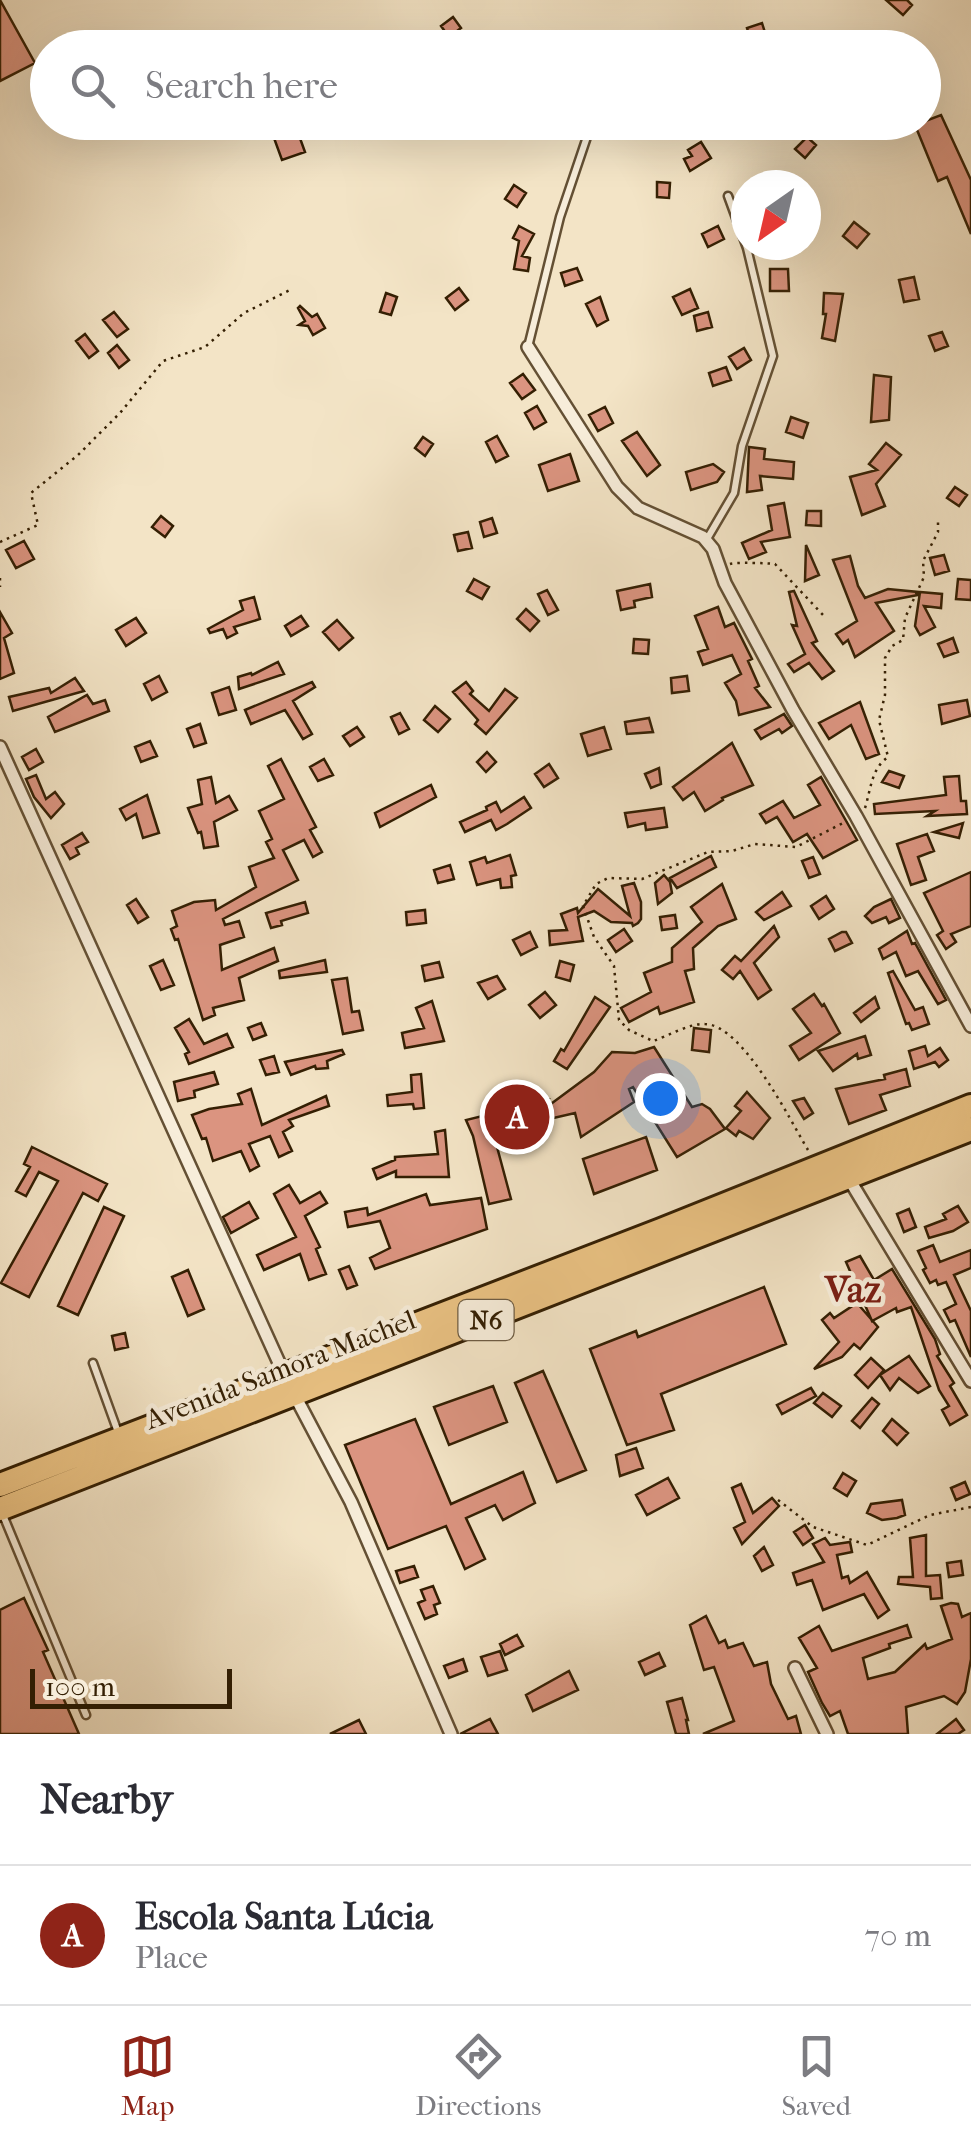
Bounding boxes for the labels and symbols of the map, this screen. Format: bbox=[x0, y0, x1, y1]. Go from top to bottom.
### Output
north arrow bbox=[731, 170, 821, 260]
your location bbox=[635, 1073, 686, 1124]
pin: A bbox=[484, 1080, 550, 1154]
district label: Vaz bbox=[824, 1267, 882, 1312]
road number: N6 bbox=[458, 1300, 514, 1340]
street label: Avenida Samora Machel bbox=[140, 1303, 420, 1437]
scale bar bbox=[30, 1664, 232, 1708]

